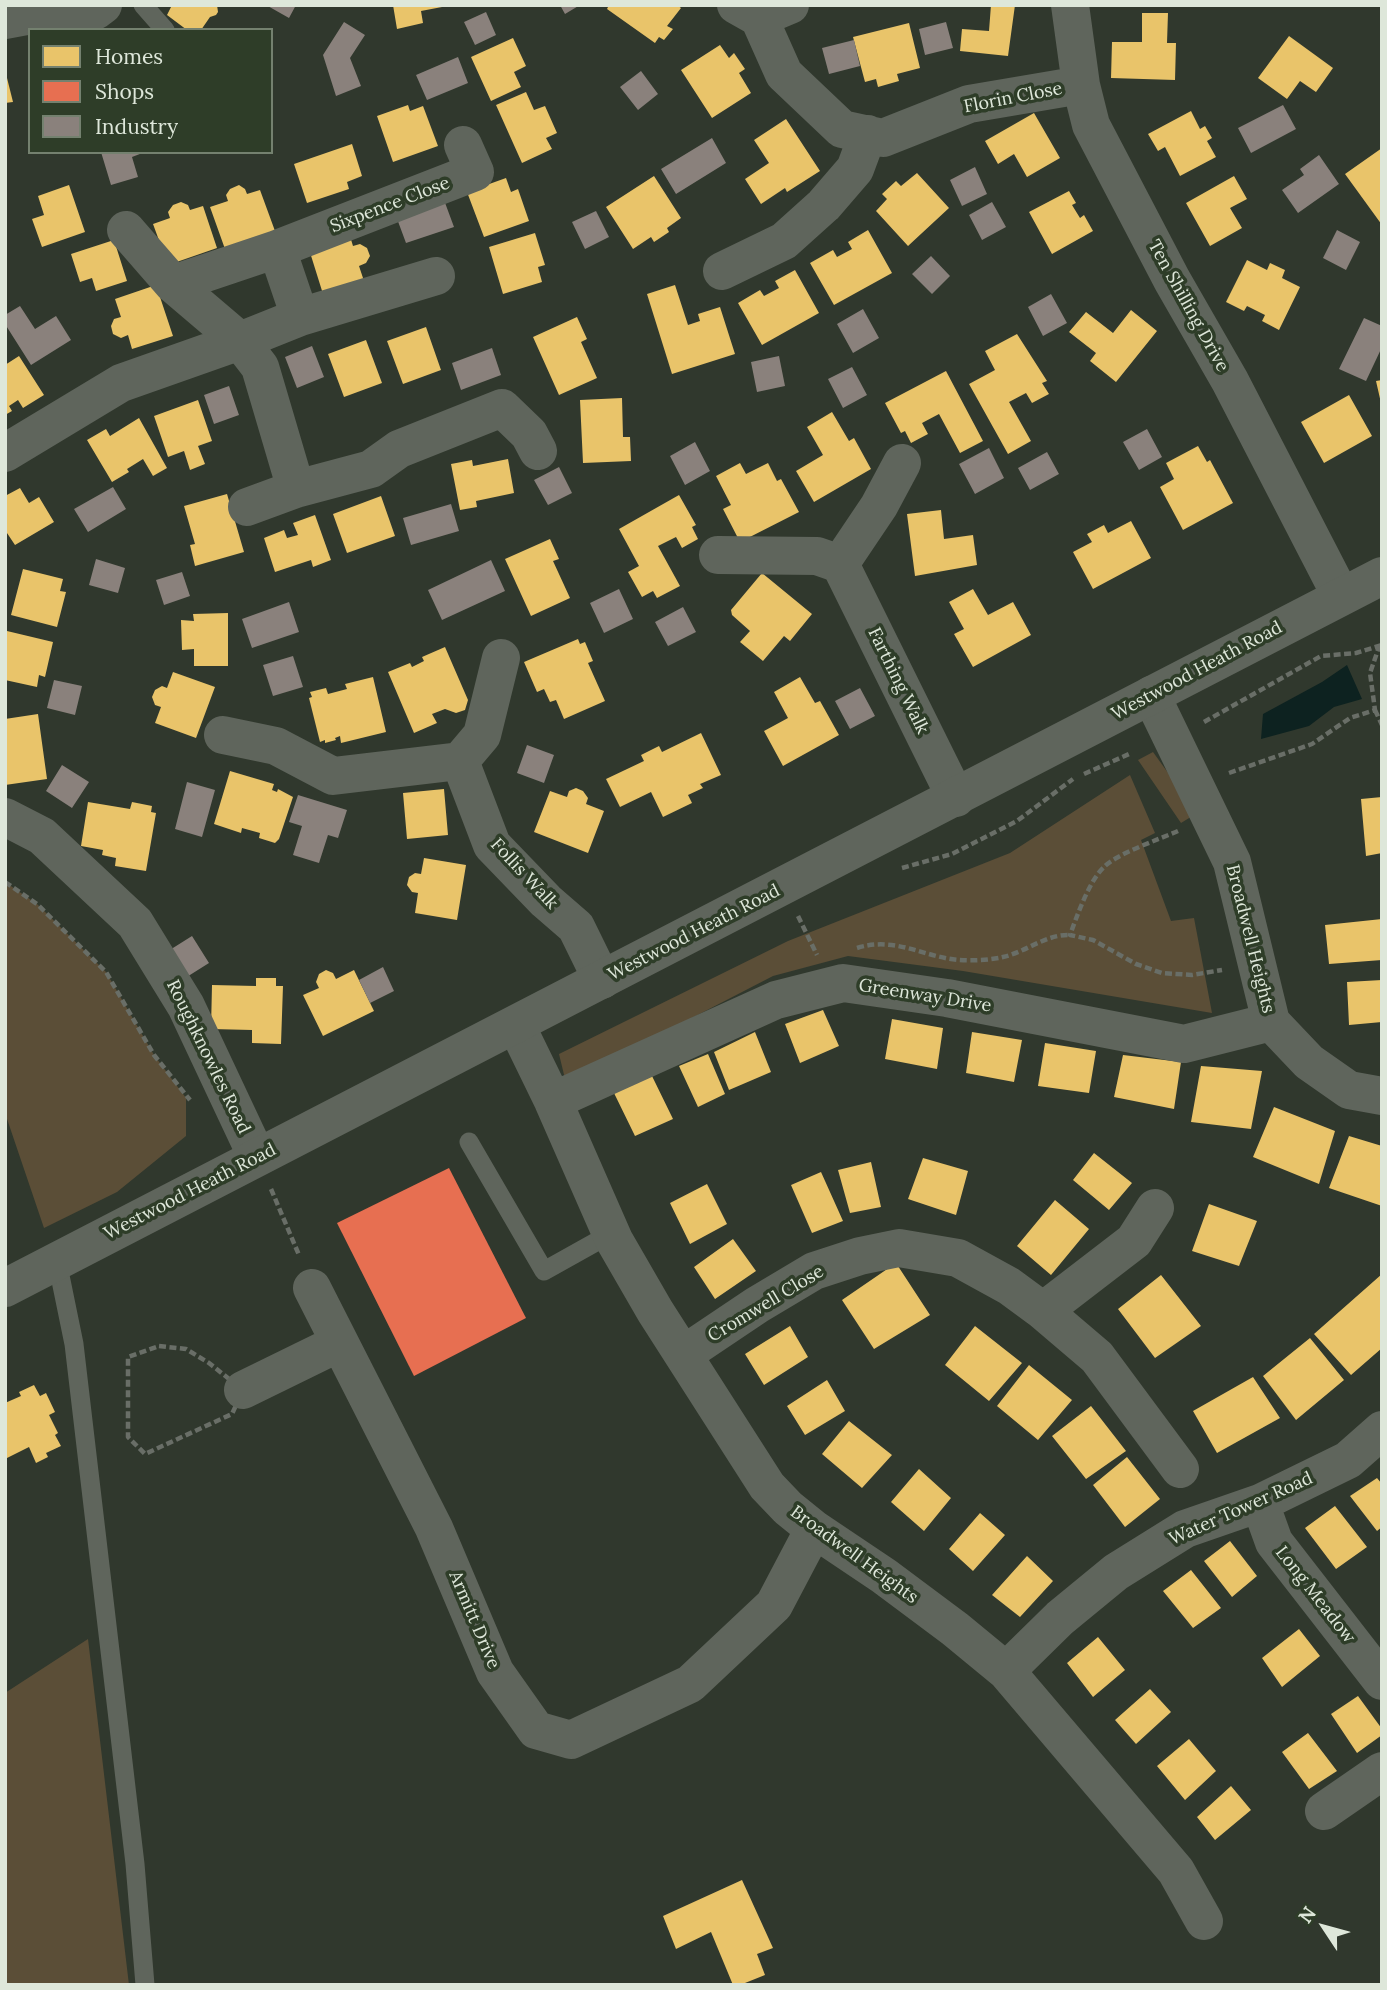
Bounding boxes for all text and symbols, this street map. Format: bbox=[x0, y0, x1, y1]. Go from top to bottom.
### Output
legend bbox=[28, 28, 273, 154]
text: Homes bbox=[95, 43, 163, 70]
text: Shops bbox=[95, 78, 154, 105]
street label: Florin Close bbox=[962, 78, 1064, 118]
text: Industry bbox=[95, 113, 178, 140]
street label: Sixpence Close bbox=[327, 172, 453, 238]
street label: Ten Shilling Drive bbox=[1143, 236, 1233, 376]
street label: Westwood Heath Road bbox=[1108, 617, 1286, 725]
street label: Farthing Walk bbox=[863, 624, 933, 738]
street label: Follis Walk bbox=[486, 834, 562, 914]
street label: Broadwell Heights bbox=[1221, 862, 1279, 1016]
street label: Westwood Heath Road bbox=[604, 880, 784, 986]
street label: Greenway Drive bbox=[857, 975, 993, 1017]
street label: Roughknowles Road bbox=[161, 977, 255, 1137]
street label: Westwood Heath Road bbox=[100, 1139, 280, 1245]
street label: Cromwell Close bbox=[704, 1261, 828, 1347]
street label: Water Tower Road bbox=[1166, 1468, 1316, 1550]
street label: Broadwell Heights bbox=[786, 1501, 922, 1609]
street label: Long Meadow bbox=[1270, 1542, 1360, 1648]
street label: Armitt Drive bbox=[444, 1568, 504, 1672]
north arrow bbox=[1289, 1892, 1359, 1962]
text: N bbox=[1293, 1902, 1321, 1928]

